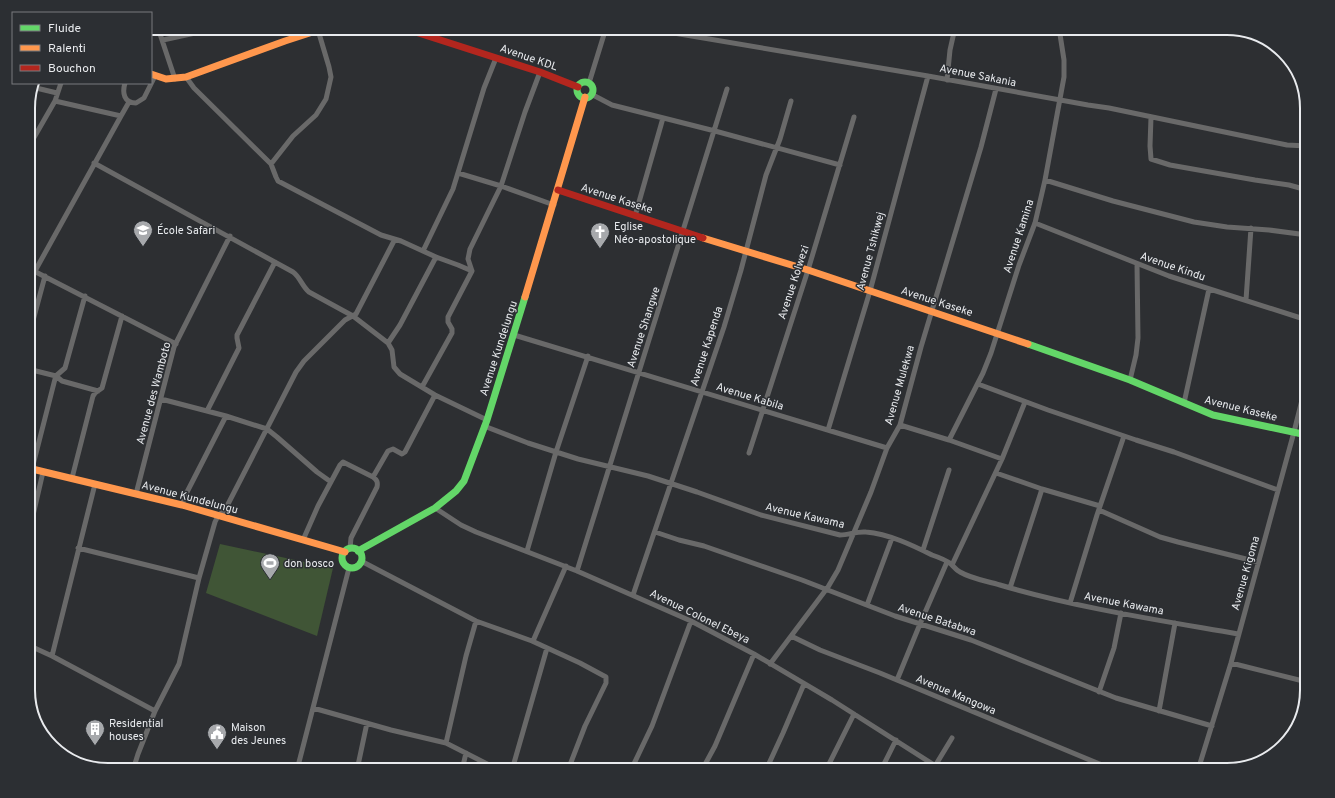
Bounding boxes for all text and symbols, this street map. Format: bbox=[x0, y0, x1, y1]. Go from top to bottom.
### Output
legend bbox=[12, 12, 152, 84]
text: Fluide bbox=[48, 21, 81, 37]
text: Ralenti bbox=[48, 41, 86, 57]
street label: Avenue KDL bbox=[498, 42, 559, 74]
text: Bouchon bbox=[48, 61, 96, 77]
street label: Avenue Sakania bbox=[938, 62, 1018, 90]
street label: Avenue Kaseke bbox=[579, 181, 654, 217]
street label: Avenue Kamina bbox=[1000, 198, 1037, 275]
street label: Avenue Tshikwej bbox=[854, 210, 888, 292]
school or university icon: École Safari bbox=[132, 219, 154, 247]
place label: Eglise Néo-apostolique bbox=[614, 220, 696, 247]
church icon: Eglise Néo-apostolique bbox=[589, 221, 611, 249]
place label: École Safari bbox=[157, 223, 215, 238]
street label: Avenue Kolwezi bbox=[775, 243, 813, 321]
street label: Avenue Kindu bbox=[1138, 249, 1207, 285]
street label: Avenue Kaseke bbox=[899, 284, 974, 320]
street label: Avenue Shangwe bbox=[624, 285, 664, 370]
street label: Avenue Kundelungu bbox=[477, 299, 521, 398]
street label: Avenue Kapenda bbox=[687, 304, 727, 388]
street label: Avenue des Wamboto bbox=[134, 340, 174, 446]
street label: Avenue Mulekwa bbox=[882, 344, 918, 427]
street label: Avenue Kabila bbox=[714, 380, 785, 414]
street label: Avenue Kaseke bbox=[1203, 393, 1279, 425]
street label: Avenue Kundelungu bbox=[140, 478, 239, 518]
street label: Avenue Kawama bbox=[764, 500, 846, 532]
street label: Avenue Kigoma bbox=[1229, 534, 1263, 612]
sports icon: don bosco bbox=[259, 552, 281, 580]
place label: don bosco bbox=[284, 557, 334, 571]
street label: Avenue Colonel Ebeya bbox=[647, 587, 752, 647]
street label: Avenue Kawama bbox=[1083, 589, 1165, 619]
street label: Avenue Batabwa bbox=[896, 601, 978, 639]
street label: Avenue Mangowa bbox=[913, 672, 998, 718]
place label: Residential houses bbox=[109, 717, 163, 744]
building icon: Residential houses bbox=[84, 718, 106, 746]
place label: Maison des Jeunes bbox=[231, 721, 286, 748]
public building icon: Maison des Jeunes bbox=[206, 722, 228, 750]

